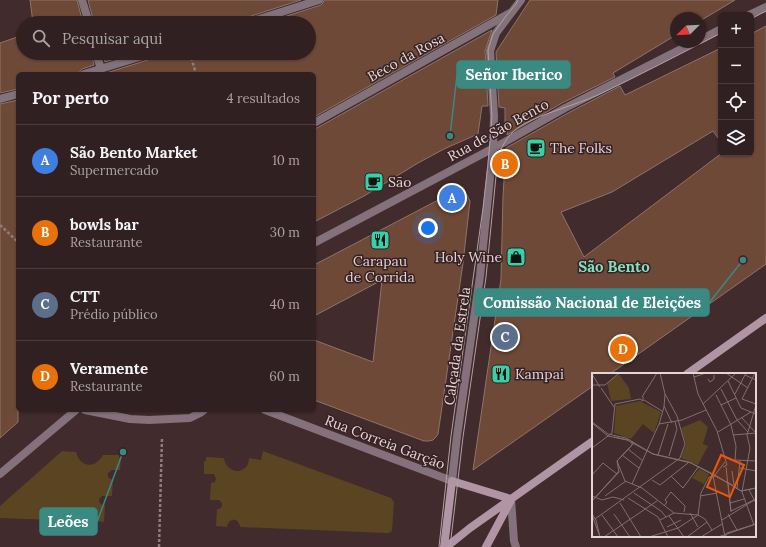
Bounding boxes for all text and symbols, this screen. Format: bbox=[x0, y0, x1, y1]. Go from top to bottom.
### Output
north arrow bbox=[670, 12, 706, 48]
map controls bbox=[718, 12, 754, 156]
button: + bbox=[718, 12, 754, 48]
search box bbox=[16, 16, 316, 60]
icon: search bbox=[30, 27, 52, 49]
street label: Beco da Rosa bbox=[364, 28, 448, 86]
text: Pesquisar aqui bbox=[62, 29, 162, 48]
button: − bbox=[718, 48, 754, 84]
callout: Señor Iberico bbox=[457, 61, 570, 88]
text: Señor Iberico bbox=[465, 65, 563, 84]
button: locate bbox=[718, 84, 754, 120]
text: Por perto bbox=[32, 87, 109, 109]
text: 4 resultados bbox=[226, 90, 300, 107]
street label: Rua de São Bento bbox=[445, 95, 551, 165]
button: layers bbox=[718, 120, 754, 156]
cafe icon: The Folks bbox=[525, 137, 547, 159]
place label: The Folks bbox=[550, 139, 612, 157]
text: São Bento Market bbox=[70, 143, 198, 162]
pin: B bbox=[492, 149, 518, 179]
text: A bbox=[41, 152, 49, 169]
text: 10 m bbox=[272, 152, 300, 169]
text: Supermercado bbox=[70, 162, 159, 179]
cafe icon: São bbox=[363, 171, 385, 193]
place label: São bbox=[388, 173, 411, 191]
pin: A bbox=[439, 183, 465, 213]
text: bowls bar bbox=[70, 215, 139, 234]
your location bbox=[418, 218, 438, 238]
text: B bbox=[41, 224, 49, 241]
text: 30 m bbox=[270, 224, 300, 241]
restaurant icon: Carapau de Corrida bbox=[369, 229, 391, 251]
text: Restaurante bbox=[70, 234, 143, 251]
shop icon: Holy Wine bbox=[505, 246, 527, 268]
place label: Holy Wine bbox=[435, 248, 502, 266]
place label: Carapau de Corrida bbox=[345, 252, 415, 286]
district label: São Bento bbox=[578, 257, 650, 276]
street label: Calçada da Estrela bbox=[440, 286, 474, 406]
text: CTT bbox=[70, 287, 100, 306]
callout: Comissão Nacional de Eleições bbox=[475, 289, 709, 316]
text: Comissão Nacional de Eleições bbox=[483, 293, 701, 312]
text: C bbox=[41, 296, 49, 313]
text: 40 m bbox=[270, 296, 300, 313]
text: Prédio público bbox=[70, 306, 158, 323]
pin: C bbox=[492, 322, 518, 352]
pin: D bbox=[610, 334, 636, 364]
text: Veramente bbox=[70, 359, 148, 378]
restaurant icon: Kampai bbox=[490, 363, 512, 385]
place label: Kampai bbox=[515, 365, 564, 383]
text: D bbox=[40, 368, 50, 385]
text: 60 m bbox=[269, 368, 300, 385]
inset map bbox=[592, 373, 756, 537]
text: Restaurante bbox=[70, 378, 143, 395]
street label: Rua Correia Garção bbox=[322, 411, 448, 473]
callout: Leões bbox=[40, 508, 97, 535]
text: Leões bbox=[48, 512, 88, 531]

